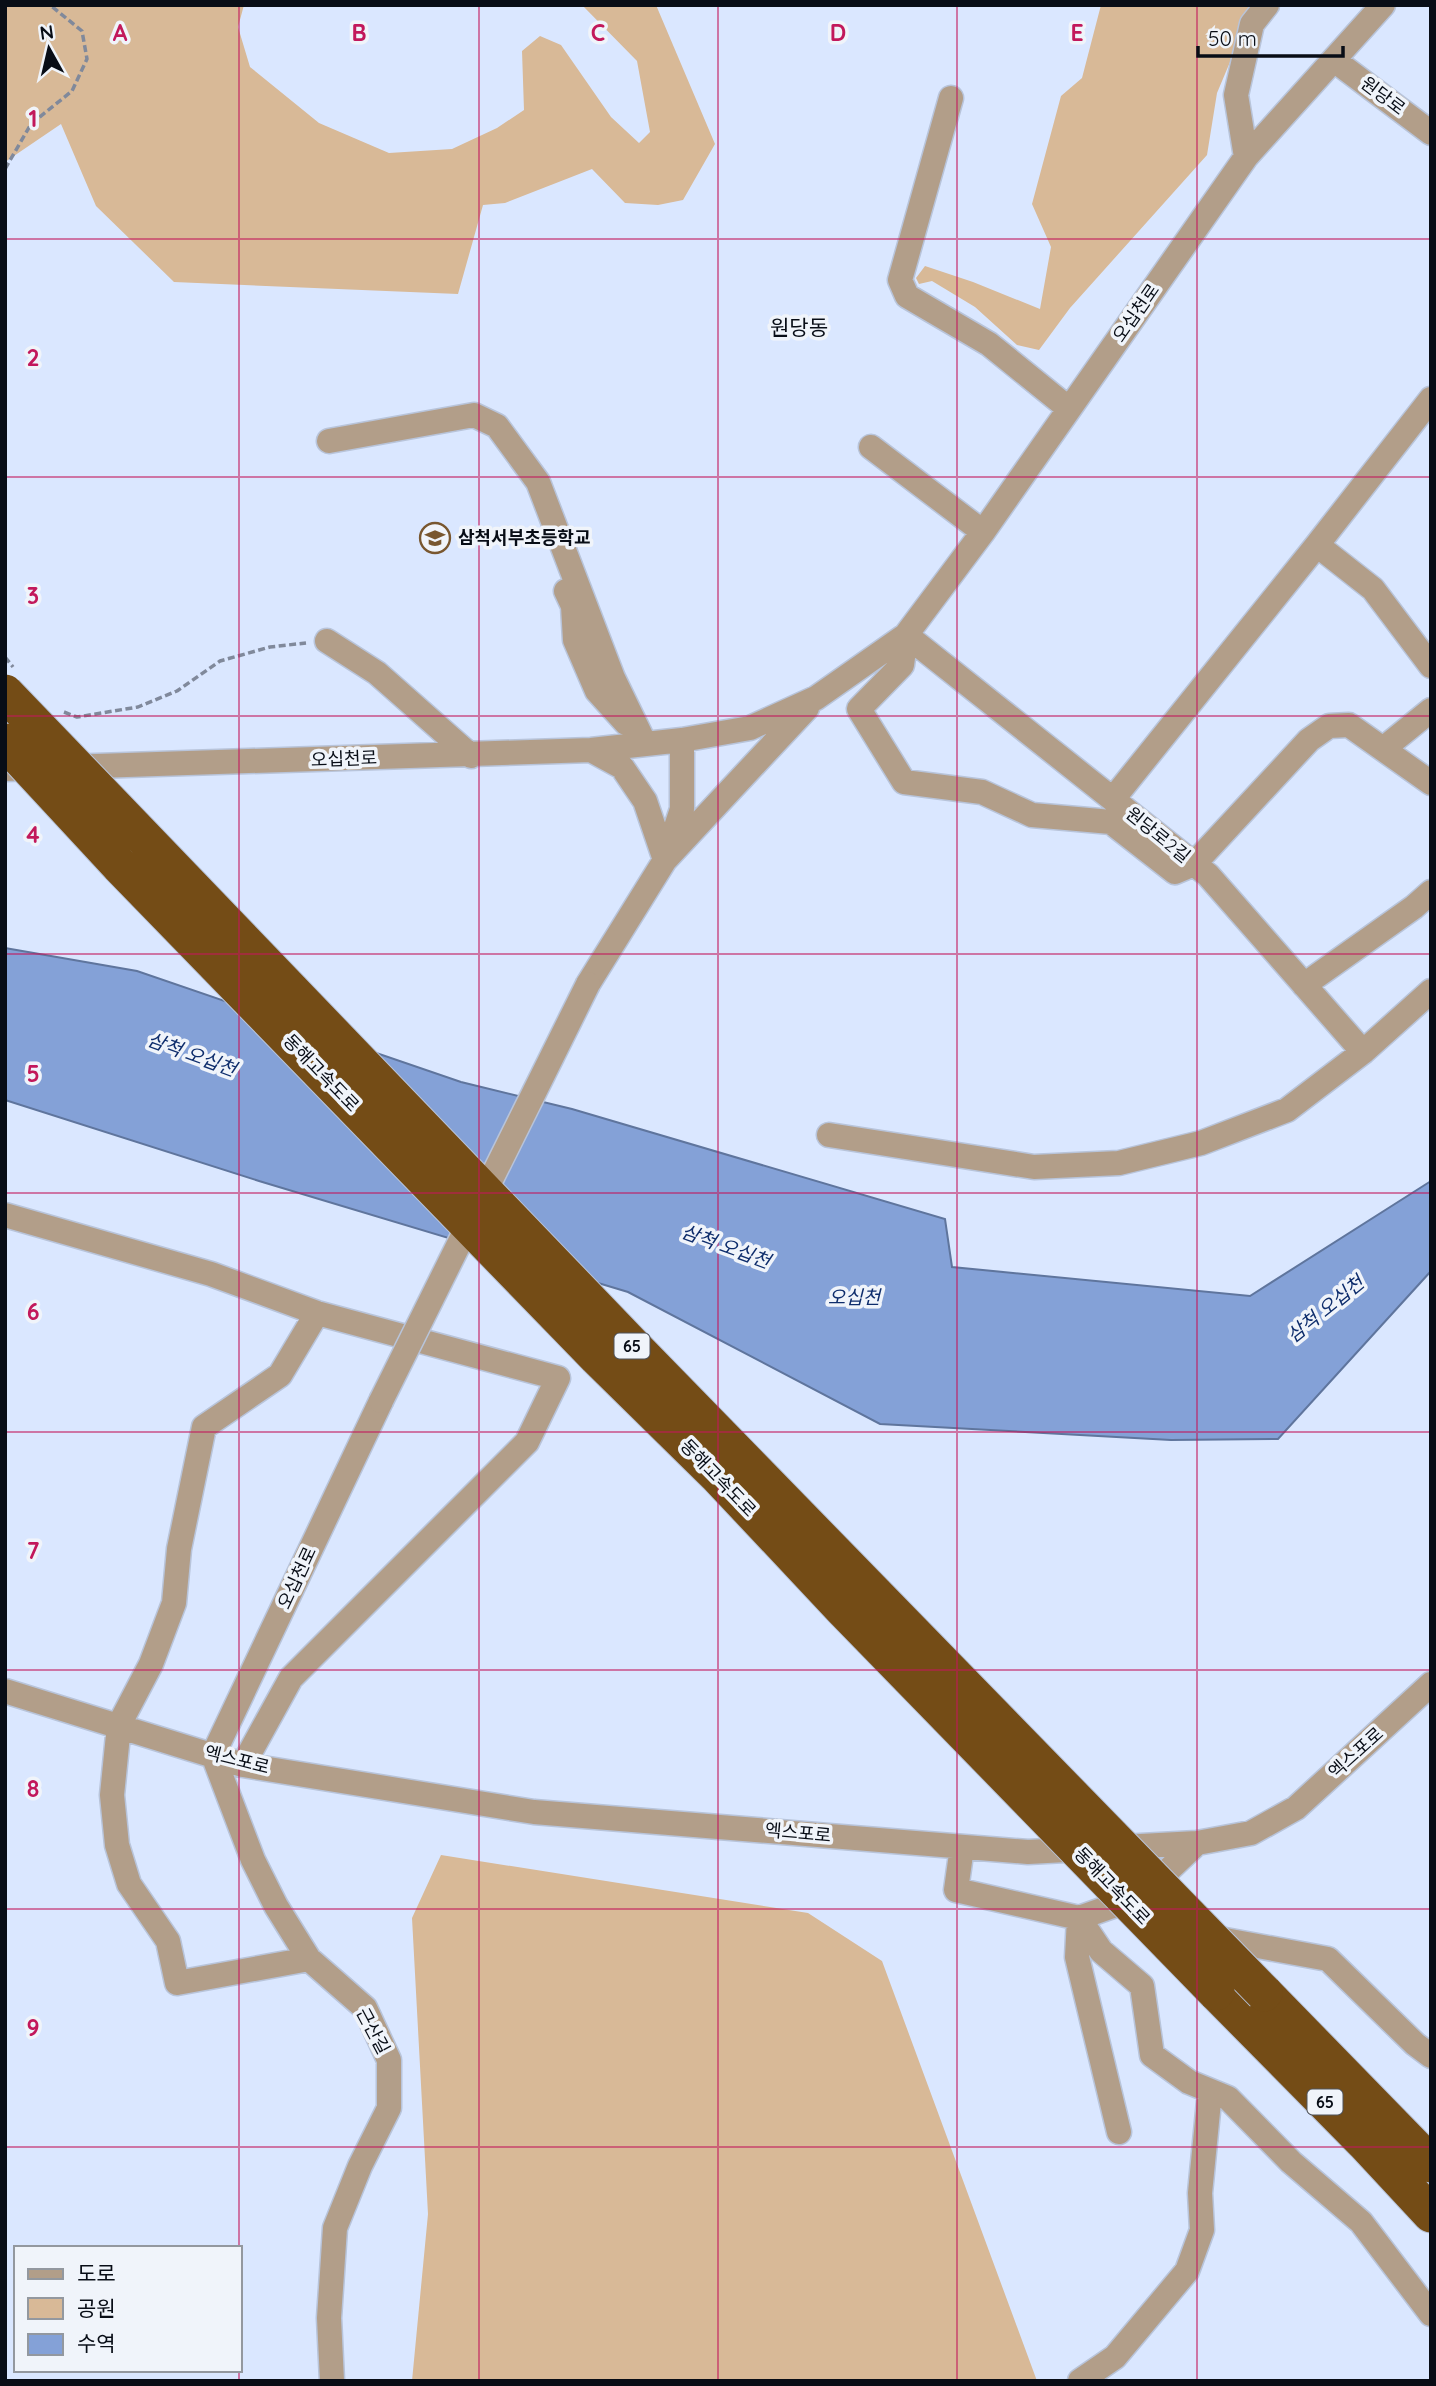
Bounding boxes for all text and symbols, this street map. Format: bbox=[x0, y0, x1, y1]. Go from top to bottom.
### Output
north arrow bbox=[14, 14, 84, 84]
scale bar bbox=[1198, 14, 1343, 58]
text: A bbox=[113, 18, 128, 47]
text: B bbox=[351, 18, 367, 47]
text: C bbox=[591, 18, 605, 47]
text: D bbox=[830, 18, 846, 47]
text: E bbox=[1070, 18, 1084, 47]
text: N bbox=[38, 19, 55, 45]
text: 50 m bbox=[1208, 25, 1257, 51]
street label: 원당로 bbox=[1357, 71, 1410, 120]
text: 1 bbox=[29, 104, 37, 133]
street label: 오십천로 bbox=[1107, 279, 1164, 346]
district label: 원당동 bbox=[770, 314, 828, 340]
text: 2 bbox=[26, 343, 40, 372]
school or university icon: 삼척서부초등학교 bbox=[418, 521, 452, 555]
place label: 삼척서부초등학교 bbox=[458, 526, 590, 549]
text: 3 bbox=[27, 581, 39, 610]
street label: 오십천로 bbox=[310, 746, 377, 771]
street label: 원당로2길 bbox=[1121, 802, 1195, 868]
text: 4 bbox=[26, 820, 40, 849]
water label: 삼척 오십천 bbox=[144, 1027, 241, 1082]
street label: 동해고속도로 bbox=[279, 1029, 364, 1116]
text: 5 bbox=[26, 1059, 40, 1088]
water label: 삼척 오십천 bbox=[678, 1219, 775, 1274]
water label: 삼척 오십천 bbox=[1281, 1270, 1370, 1347]
water label: 오십천 bbox=[828, 1285, 882, 1309]
text: 6 bbox=[27, 1297, 39, 1326]
road number: 65 bbox=[614, 1334, 650, 1358]
street label: 동해고속도로 bbox=[676, 1434, 761, 1521]
text: 7 bbox=[27, 1536, 40, 1565]
street label: 오십천로 bbox=[272, 1543, 321, 1613]
street label: 엑스포로 bbox=[1323, 1722, 1388, 1783]
street label: 엑스포로 bbox=[202, 1740, 272, 1779]
text: 8 bbox=[27, 1774, 39, 1803]
street label: 엑스포로 bbox=[764, 1818, 832, 1847]
street label: 동해고속도로 bbox=[1070, 1842, 1155, 1929]
street label: 근산길 bbox=[352, 2003, 395, 2058]
text: 9 bbox=[26, 2013, 40, 2042]
road number: 65 bbox=[1308, 2090, 1342, 2114]
legend bbox=[14, 2246, 242, 2372]
text: 도로 bbox=[77, 2260, 116, 2286]
text: 공원 bbox=[77, 2295, 116, 2321]
text: 수역 bbox=[77, 2330, 116, 2356]

